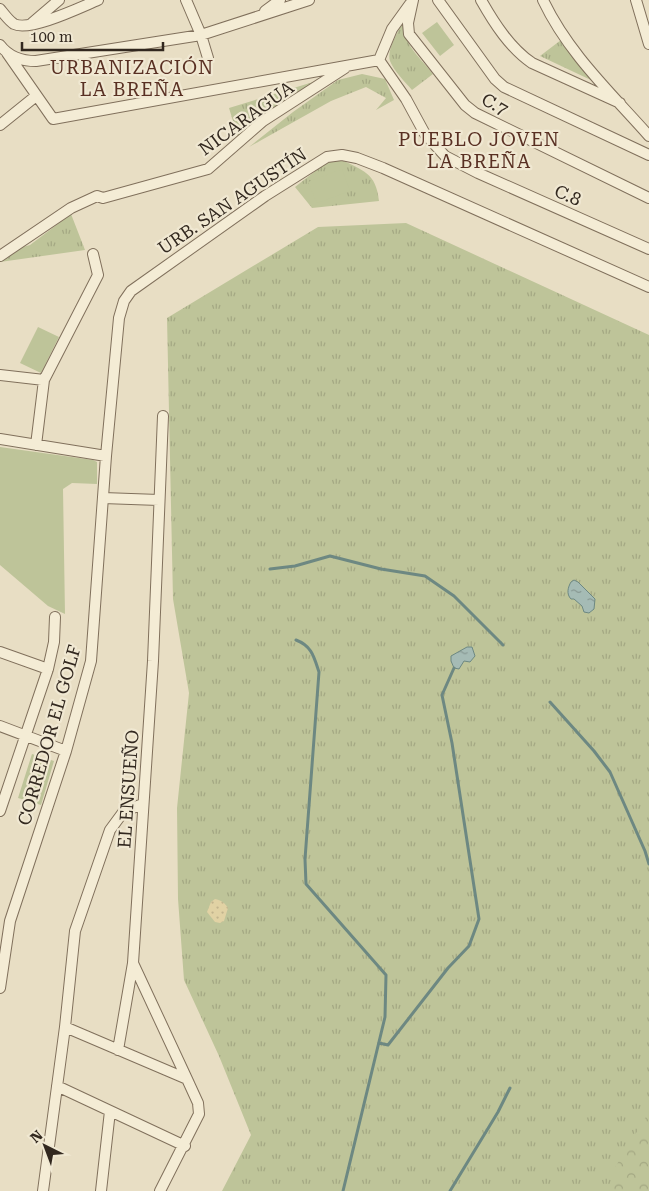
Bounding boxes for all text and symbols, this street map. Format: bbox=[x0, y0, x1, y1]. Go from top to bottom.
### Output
scale bar bbox=[22, 20, 164, 52]
text: 100 m bbox=[30, 28, 73, 46]
district label: URBANIZACIÓN LA BREÑA bbox=[50, 56, 214, 101]
street label: NICARAGUA bbox=[195, 76, 298, 159]
street label: C.7 bbox=[478, 88, 512, 120]
district label: PUEBLO JOVEN LA BREÑA bbox=[398, 128, 560, 173]
street label: URB. SAN AGUSTÍN bbox=[154, 143, 310, 259]
street label: C.8 bbox=[551, 180, 585, 210]
street label: CORREDOR EL GOLF bbox=[13, 642, 85, 828]
street label: EL ENSUEÑO bbox=[113, 729, 143, 849]
north arrow bbox=[20, 1121, 70, 1171]
text: N bbox=[27, 1127, 46, 1146]

